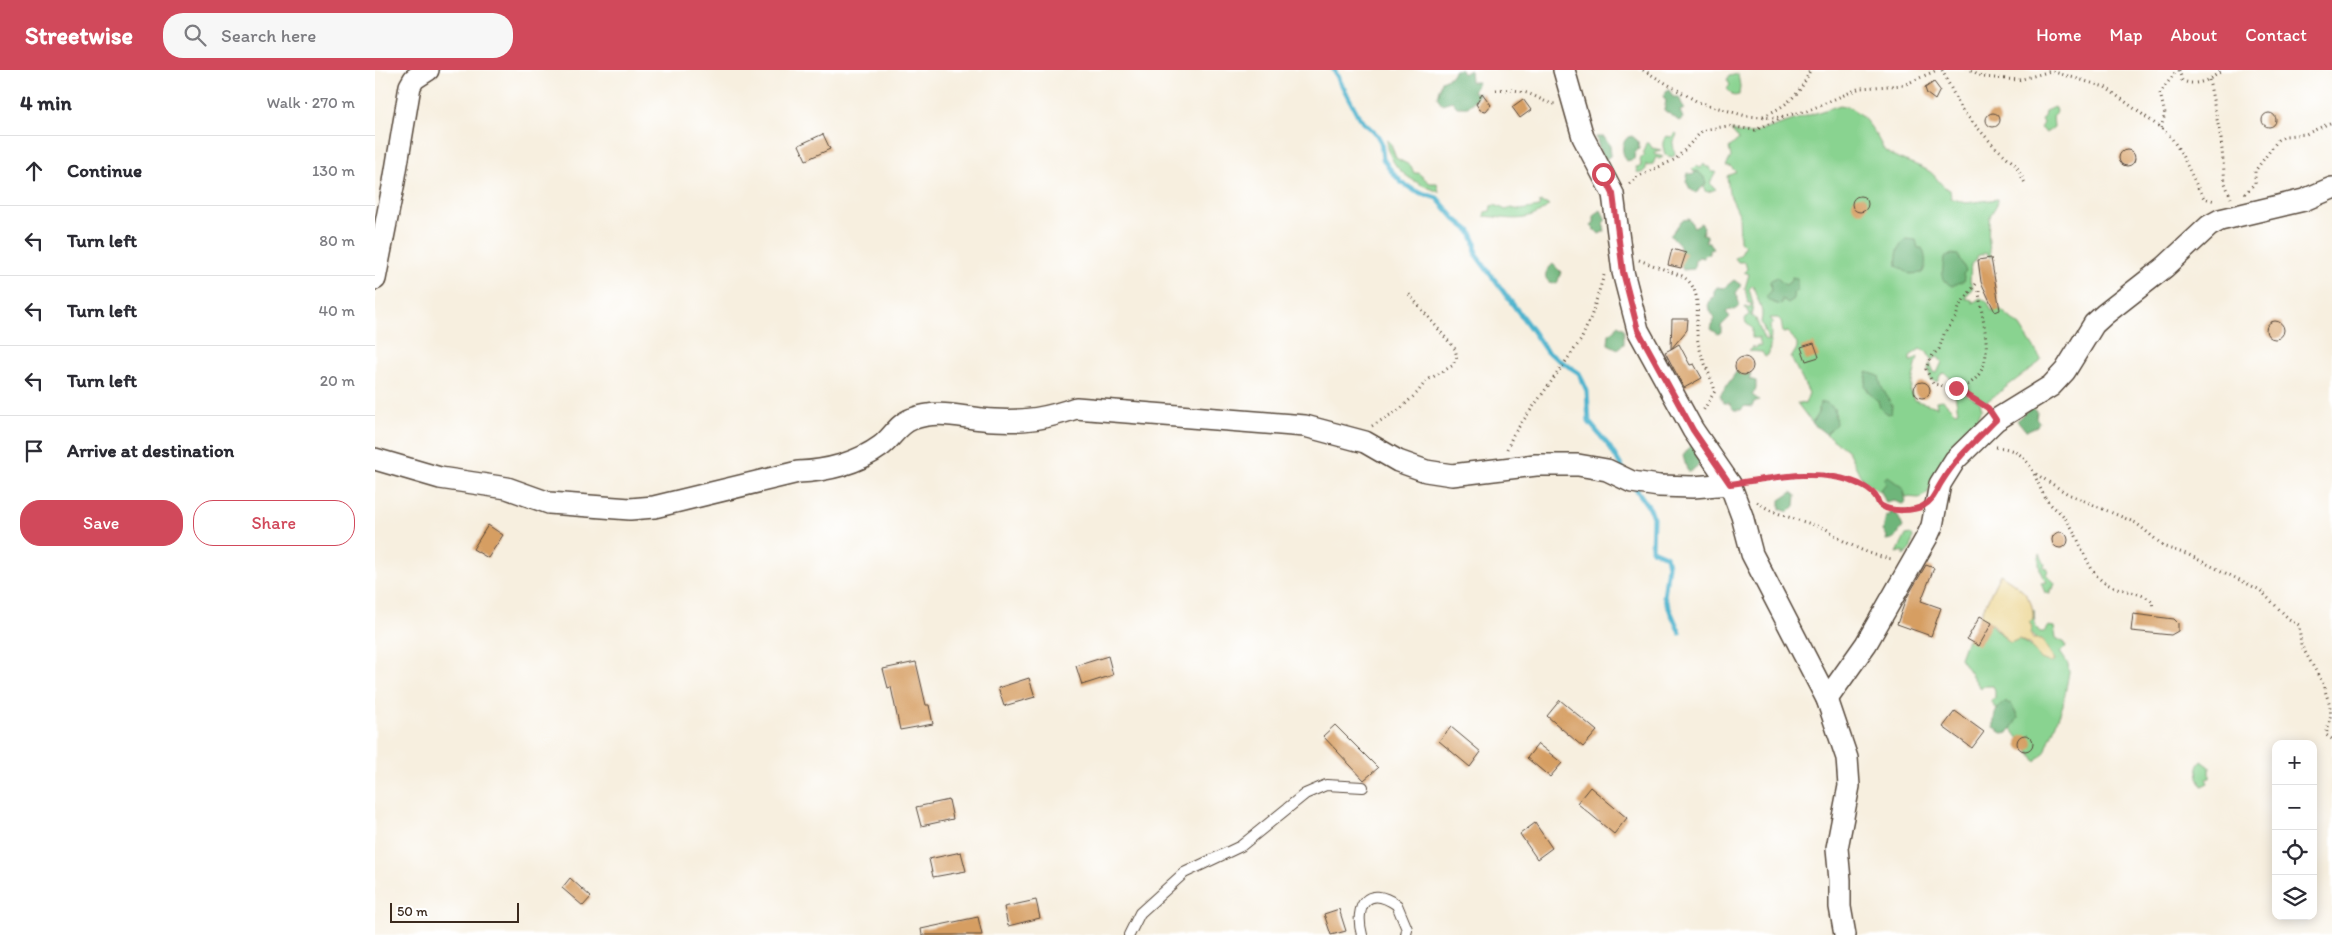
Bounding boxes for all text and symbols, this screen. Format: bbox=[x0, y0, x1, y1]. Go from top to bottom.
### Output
search box bbox=[163, 13, 513, 58]
text: Streetwise bbox=[25, 21, 133, 50]
icon: search bbox=[181, 21, 209, 49]
text: Search here bbox=[221, 24, 316, 47]
text: Home bbox=[2036, 24, 2082, 46]
text: Map bbox=[2110, 24, 2143, 46]
text: About bbox=[2171, 24, 2217, 46]
text: Contact bbox=[2245, 24, 2307, 46]
text: 4 min bbox=[20, 90, 72, 115]
text: Walk · 270 m bbox=[267, 93, 355, 112]
icon: ahead bbox=[20, 157, 48, 185]
text: Continue bbox=[67, 159, 142, 182]
text: 130 m bbox=[312, 161, 355, 180]
route start bbox=[1592, 163, 1615, 186]
icon: left bbox=[20, 227, 48, 255]
text: Turn left bbox=[67, 229, 137, 252]
text: 80 m bbox=[319, 231, 355, 250]
icon: left bbox=[20, 297, 48, 325]
text: Turn left bbox=[67, 299, 137, 322]
text: 40 m bbox=[318, 301, 355, 320]
icon: left bbox=[20, 367, 48, 395]
text: Turn left bbox=[67, 369, 137, 392]
text: 20 m bbox=[320, 371, 355, 390]
route end bbox=[1945, 377, 1968, 400]
icon: arrive bbox=[20, 437, 48, 465]
text: Arrive at destination bbox=[67, 439, 234, 462]
button: Save bbox=[20, 500, 183, 546]
button: Share bbox=[193, 500, 355, 546]
map controls bbox=[2272, 740, 2317, 920]
button: + bbox=[2272, 740, 2317, 785]
button: − bbox=[2272, 785, 2317, 830]
button: locate bbox=[2272, 830, 2317, 875]
button: layers bbox=[2272, 875, 2317, 920]
scale bar bbox=[390, 900, 519, 923]
text: 50 m bbox=[397, 903, 428, 920]

